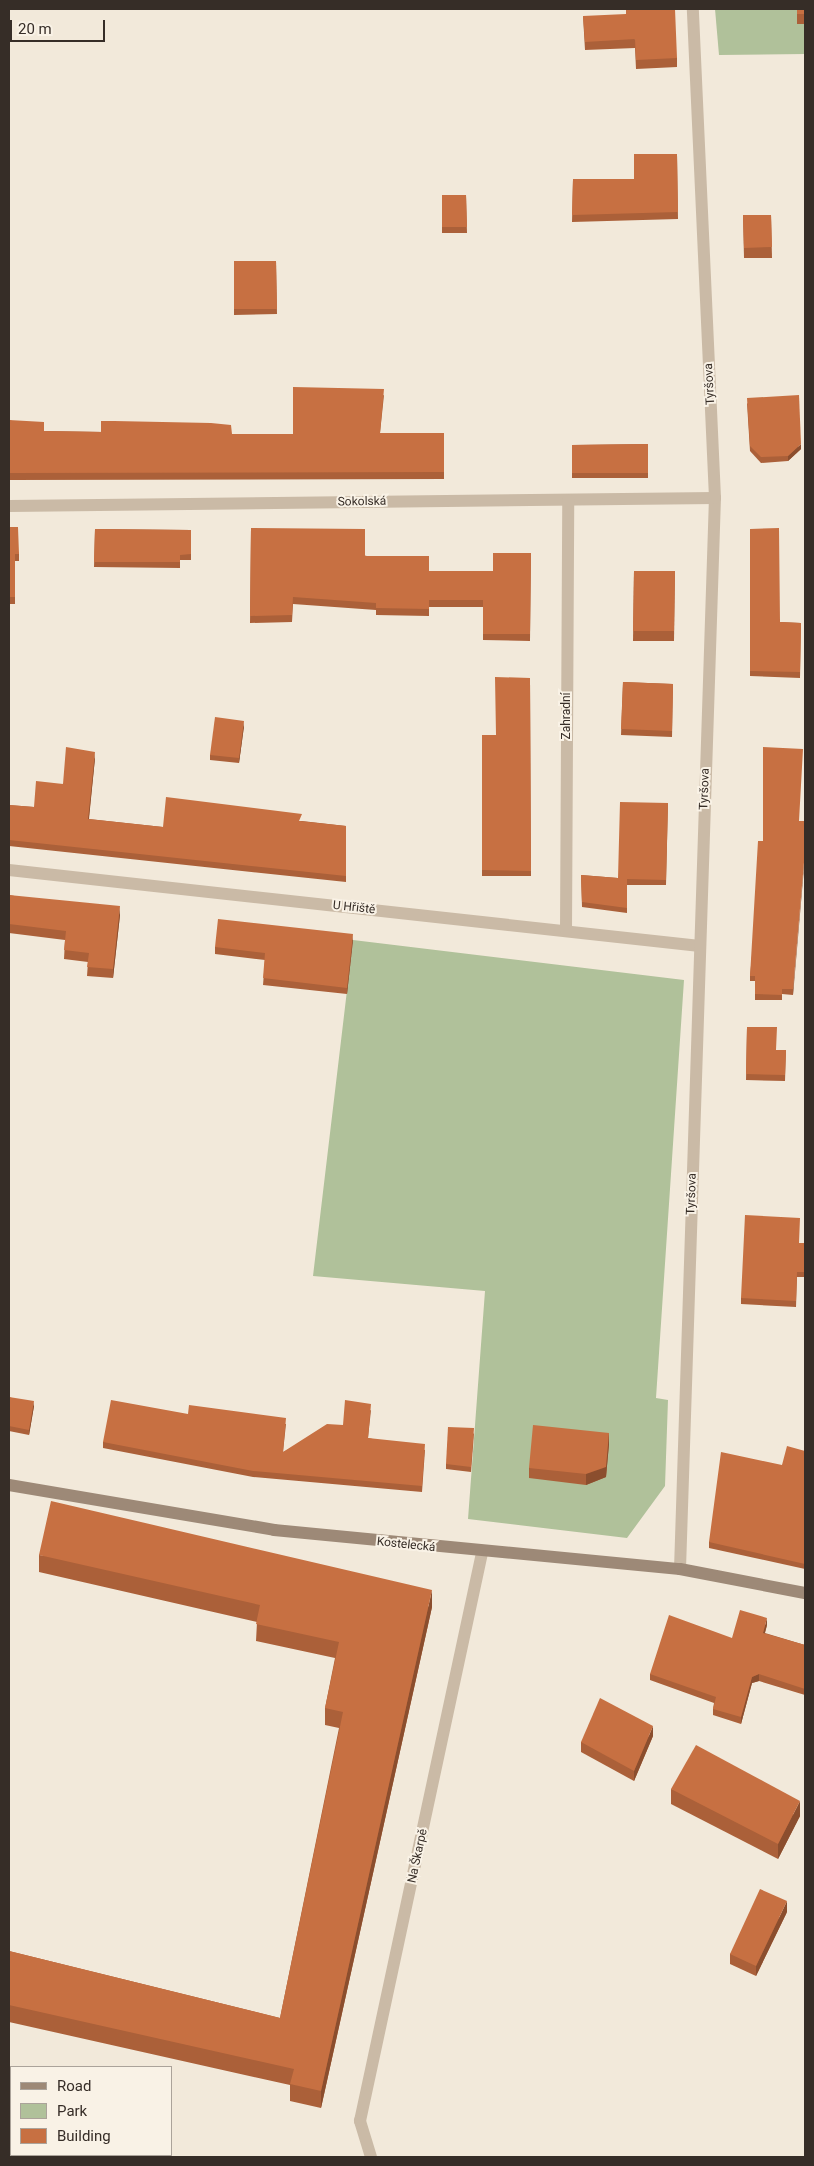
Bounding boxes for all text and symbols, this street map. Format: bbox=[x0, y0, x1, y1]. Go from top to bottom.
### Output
scale bar bbox=[12, 10, 108, 42]
text: 20 m bbox=[18, 20, 52, 38]
street label: Tyršova bbox=[702, 363, 718, 405]
street label: Sokolská bbox=[338, 494, 386, 510]
street label: Zahradní bbox=[560, 692, 574, 740]
street label: Tyršova bbox=[697, 768, 713, 810]
street label: U Hřiště bbox=[332, 899, 376, 917]
street label: Tyršova bbox=[684, 1173, 700, 1215]
street label: Kostelecká bbox=[376, 1535, 436, 1555]
street label: Na Škarpě bbox=[405, 1828, 431, 1884]
legend bbox=[10, 2066, 172, 2156]
text: Road bbox=[57, 2077, 91, 2095]
text: Park bbox=[57, 2102, 87, 2120]
text: Building bbox=[57, 2127, 111, 2145]

